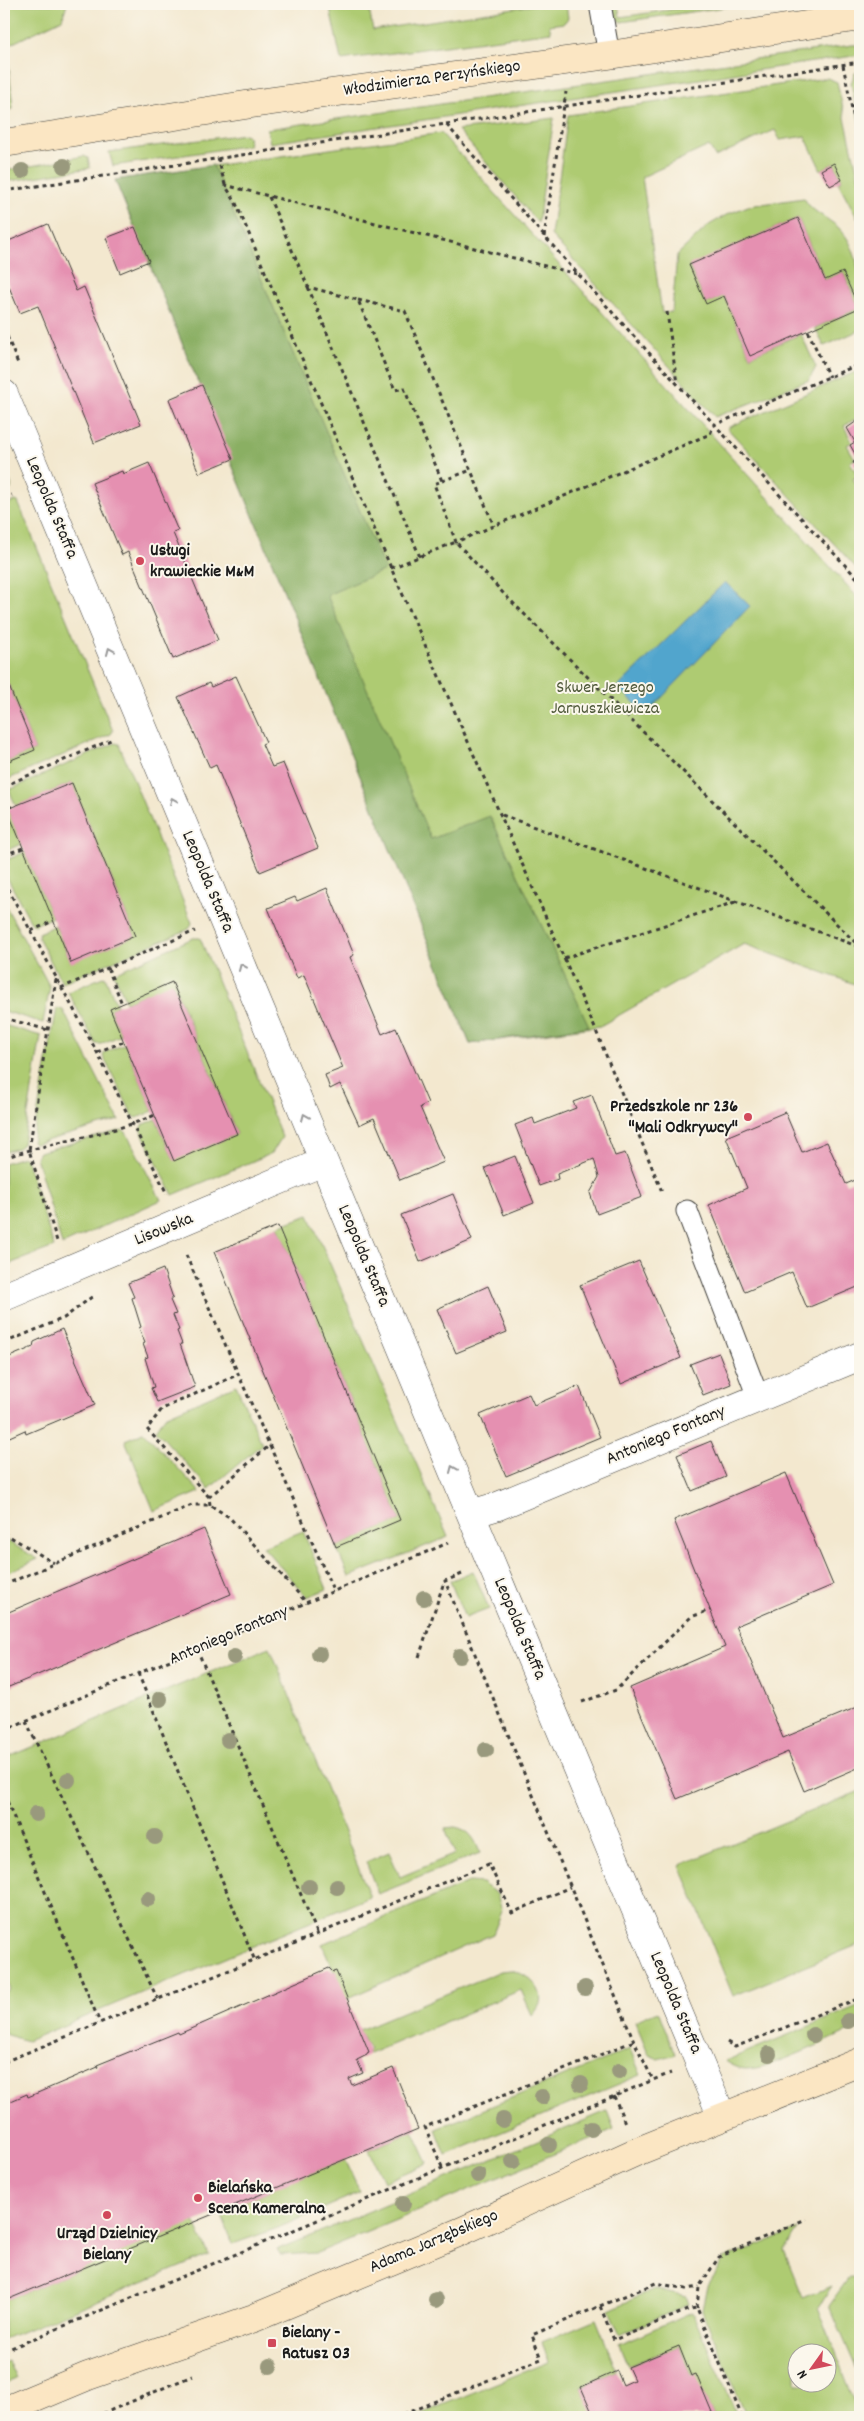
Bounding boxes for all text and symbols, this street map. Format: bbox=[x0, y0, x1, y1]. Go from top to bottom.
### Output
street label: Włodzimierza Perzyńskiego bbox=[342, 54, 522, 104]
street label: Leopolda Staffa bbox=[18, 453, 84, 563]
place label: Usługi krawieckie M&M bbox=[150, 539, 254, 585]
marker: Usługi krawieckie M&M bbox=[134, 555, 146, 567]
one-way arrow bbox=[106, 647, 117, 656]
park label: Skwer Jerzego Jarnuszkiewicza bbox=[551, 676, 660, 722]
one-way arrow bbox=[169, 797, 179, 806]
street label: Leopolda Staffa bbox=[174, 827, 240, 937]
one-way arrow bbox=[238, 963, 248, 972]
place label: Przedszkole nr 236 "Mali Odkrywcy" bbox=[610, 1095, 738, 1141]
marker: Przedszkole nr 236 "Mali Odkrywcy" bbox=[742, 1111, 754, 1123]
one-way arrow bbox=[300, 1113, 311, 1122]
street label: Leopolda Staffa bbox=[330, 1201, 396, 1311]
street label: Lisowska bbox=[131, 1207, 198, 1253]
street label: Antoniego Fontany bbox=[602, 1399, 730, 1472]
one-way arrow bbox=[448, 1465, 459, 1474]
street label: Leopolda Staffa bbox=[486, 1574, 552, 1684]
street label: Antoniego Fontany bbox=[165, 1599, 293, 1672]
street label: Leopolda Staffa bbox=[642, 1948, 708, 2058]
place label: Bielańska Scena Kameralna bbox=[208, 2176, 326, 2222]
marker: Bielańska Scena Kameralna bbox=[192, 2192, 204, 2204]
street label: Adama Jarzębskiego bbox=[366, 2204, 502, 2280]
marker: Urząd Dzielnicy Bielany bbox=[101, 2209, 113, 2221]
place label: Urząd Dzielnicy Bielany bbox=[57, 2222, 158, 2268]
place label: Bielany - Ratusz 03 bbox=[282, 2321, 350, 2367]
marker: Bielany - Ratusz 03 bbox=[266, 2337, 278, 2349]
north arrow bbox=[786, 2344, 836, 2394]
text: N bbox=[792, 2366, 813, 2382]

